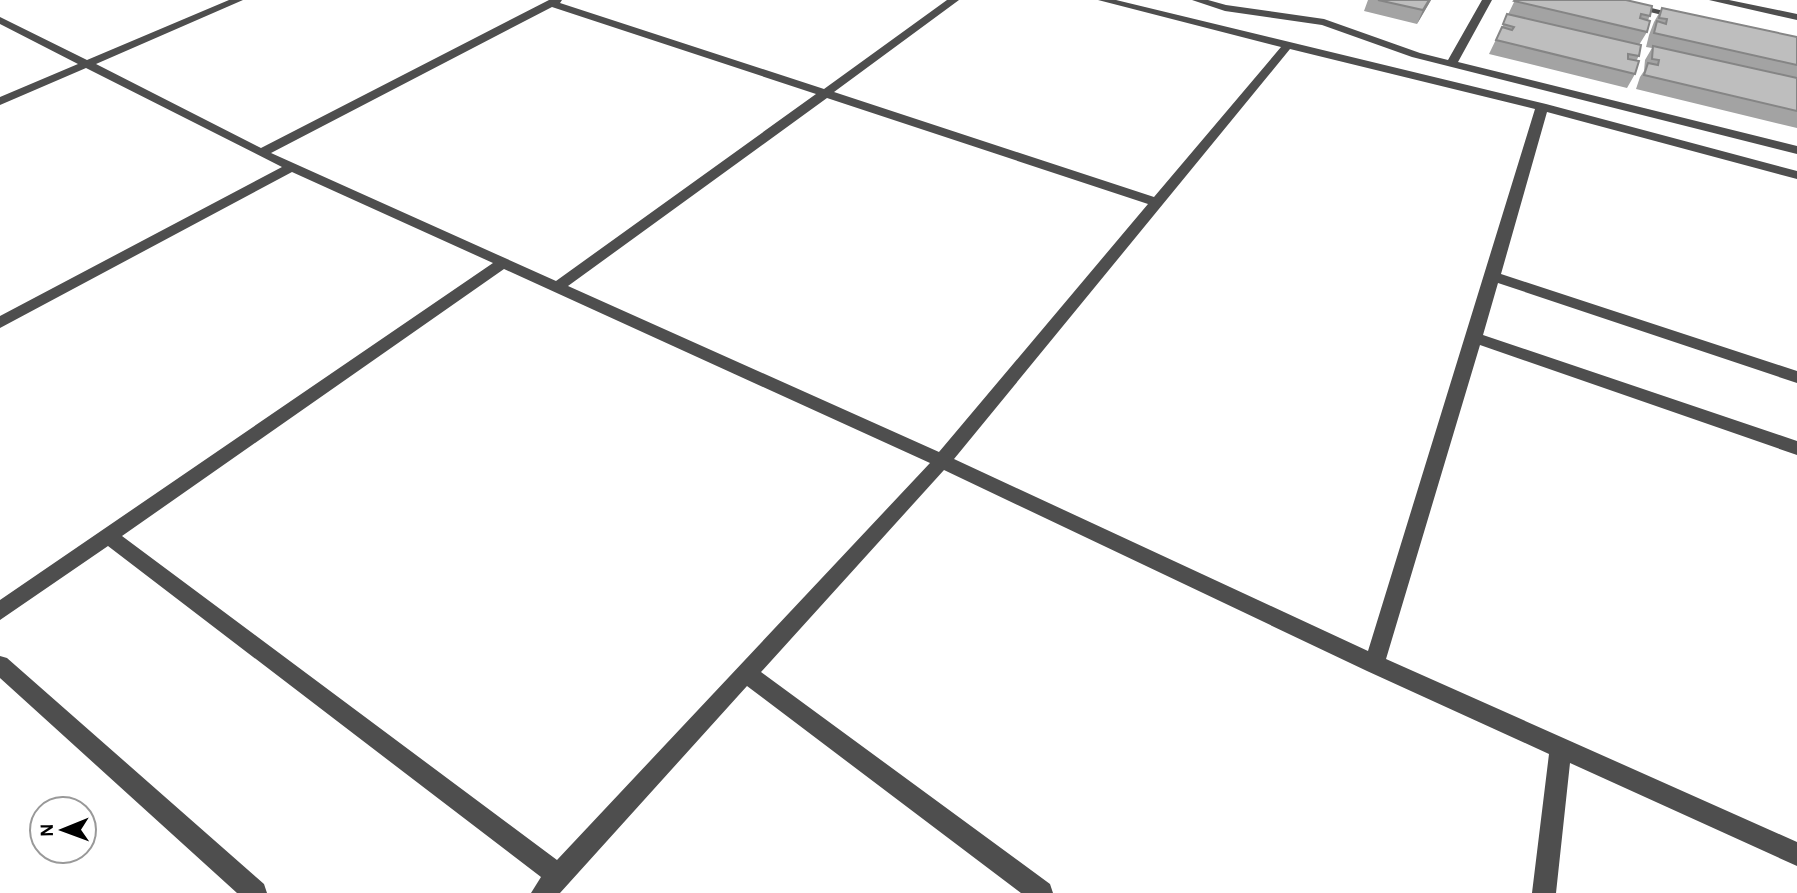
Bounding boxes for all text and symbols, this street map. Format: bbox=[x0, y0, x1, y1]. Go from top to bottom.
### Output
north arrow bbox=[28, 795, 98, 865]
text: N bbox=[38, 823, 57, 837]

